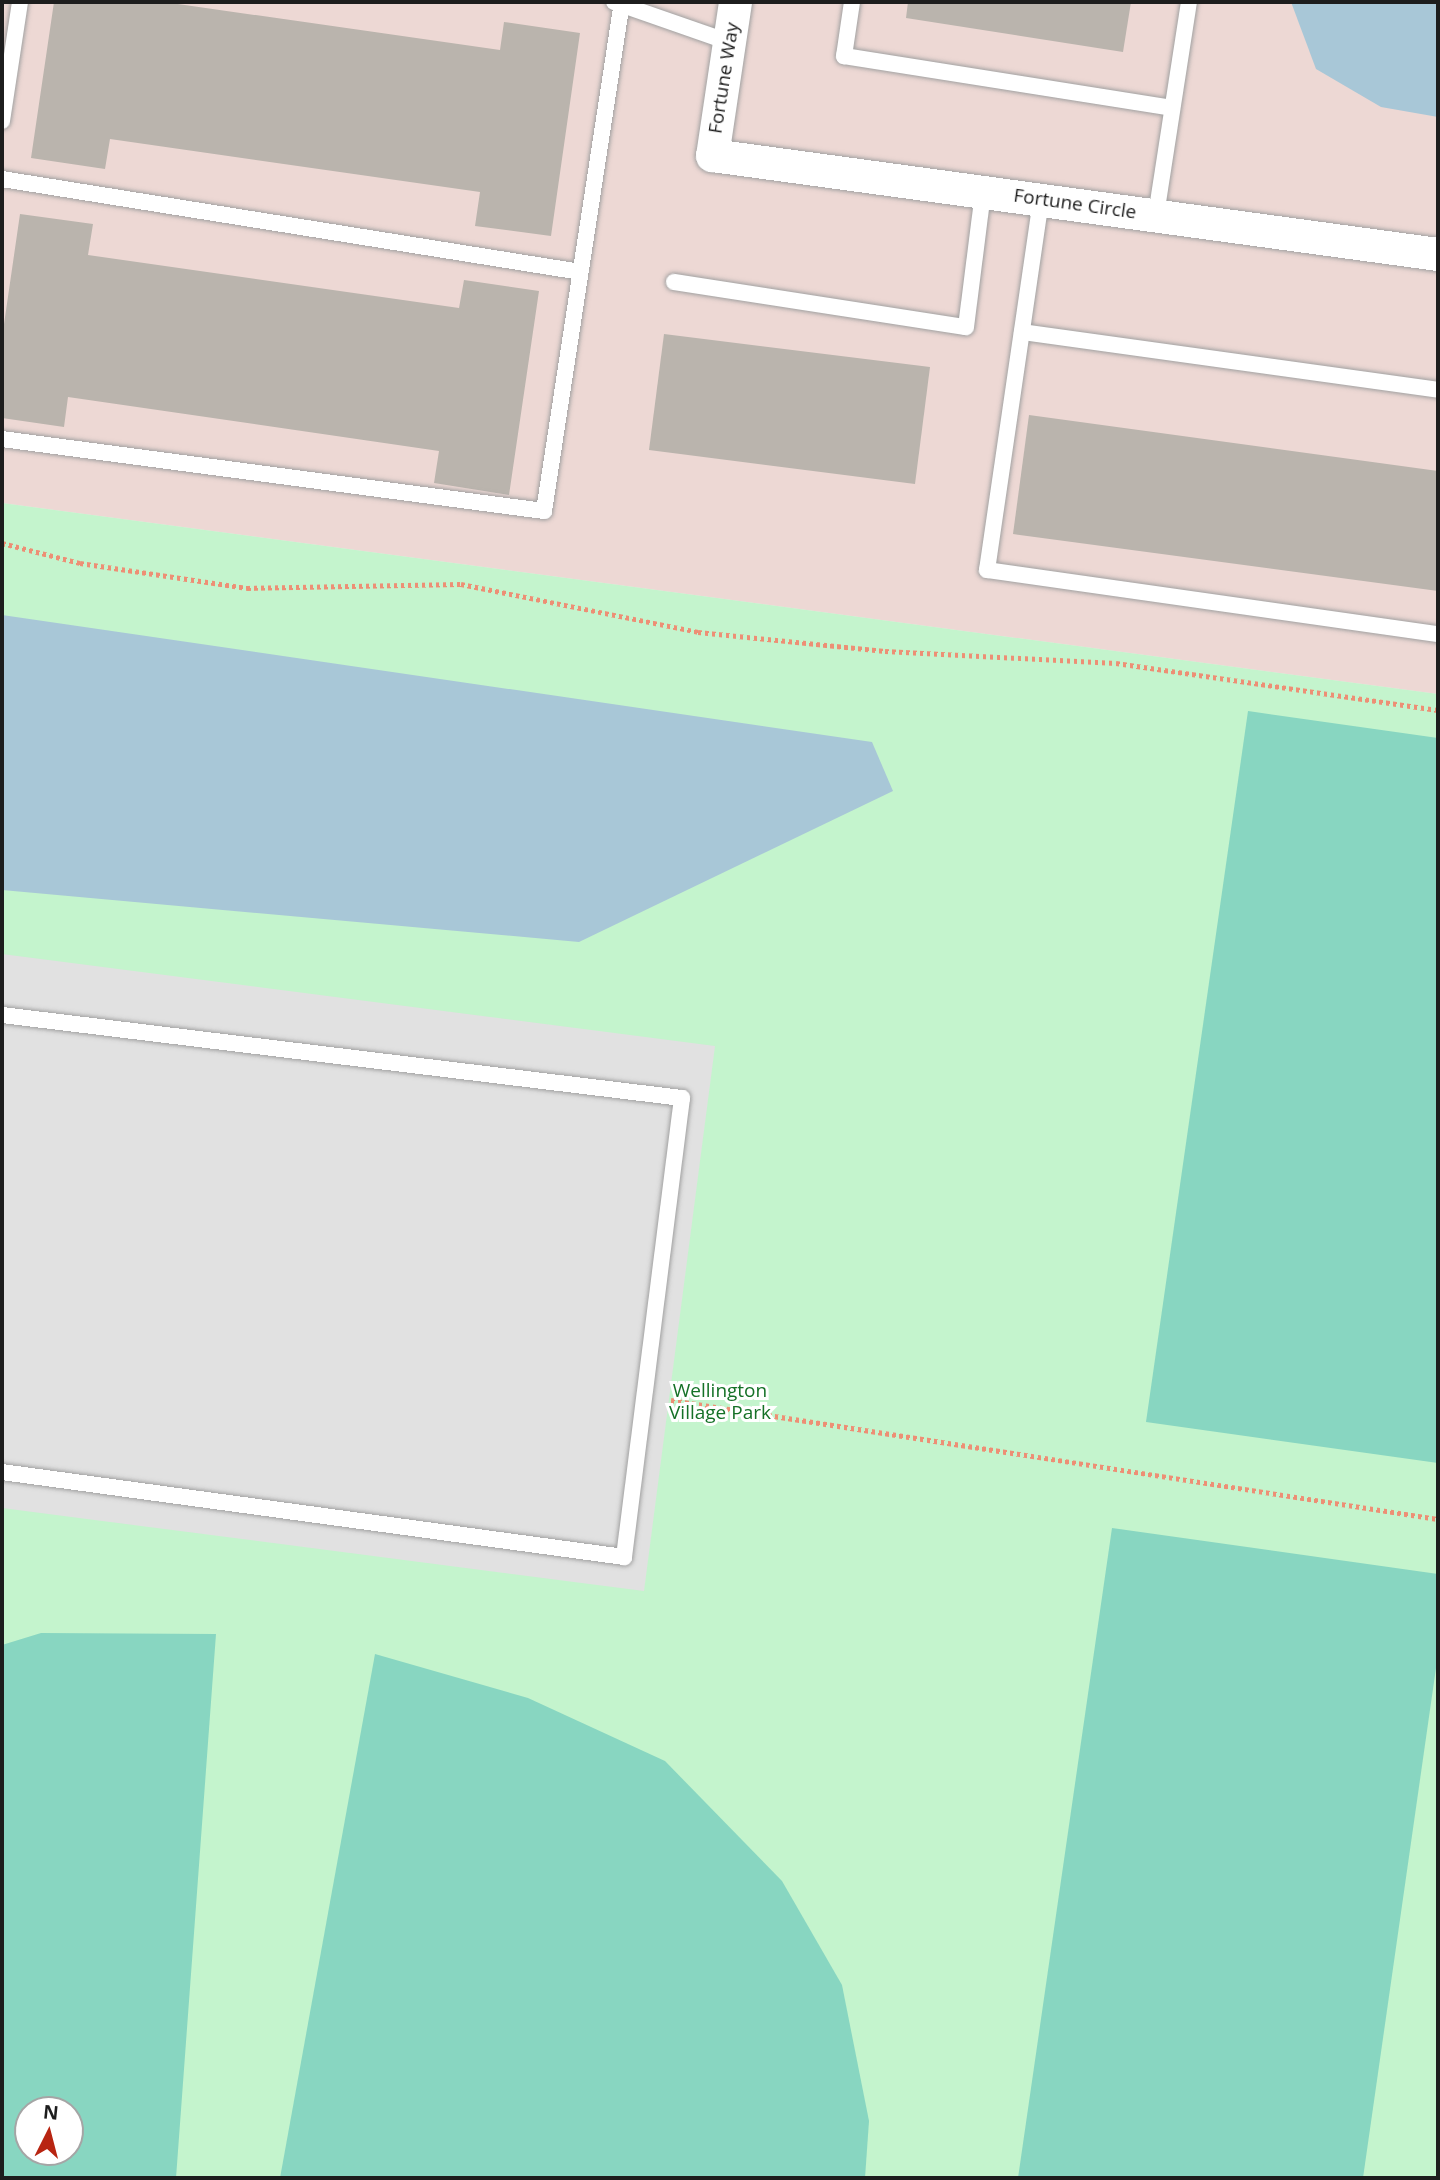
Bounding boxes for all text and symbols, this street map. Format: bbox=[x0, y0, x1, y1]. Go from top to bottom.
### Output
street label: Fortune Way bbox=[704, 21, 744, 135]
street label: Fortune Circle bbox=[1012, 184, 1138, 224]
park label: Wellington Village Park bbox=[669, 1380, 771, 1424]
north arrow bbox=[14, 2096, 84, 2166]
text: N bbox=[42, 2098, 60, 2126]

